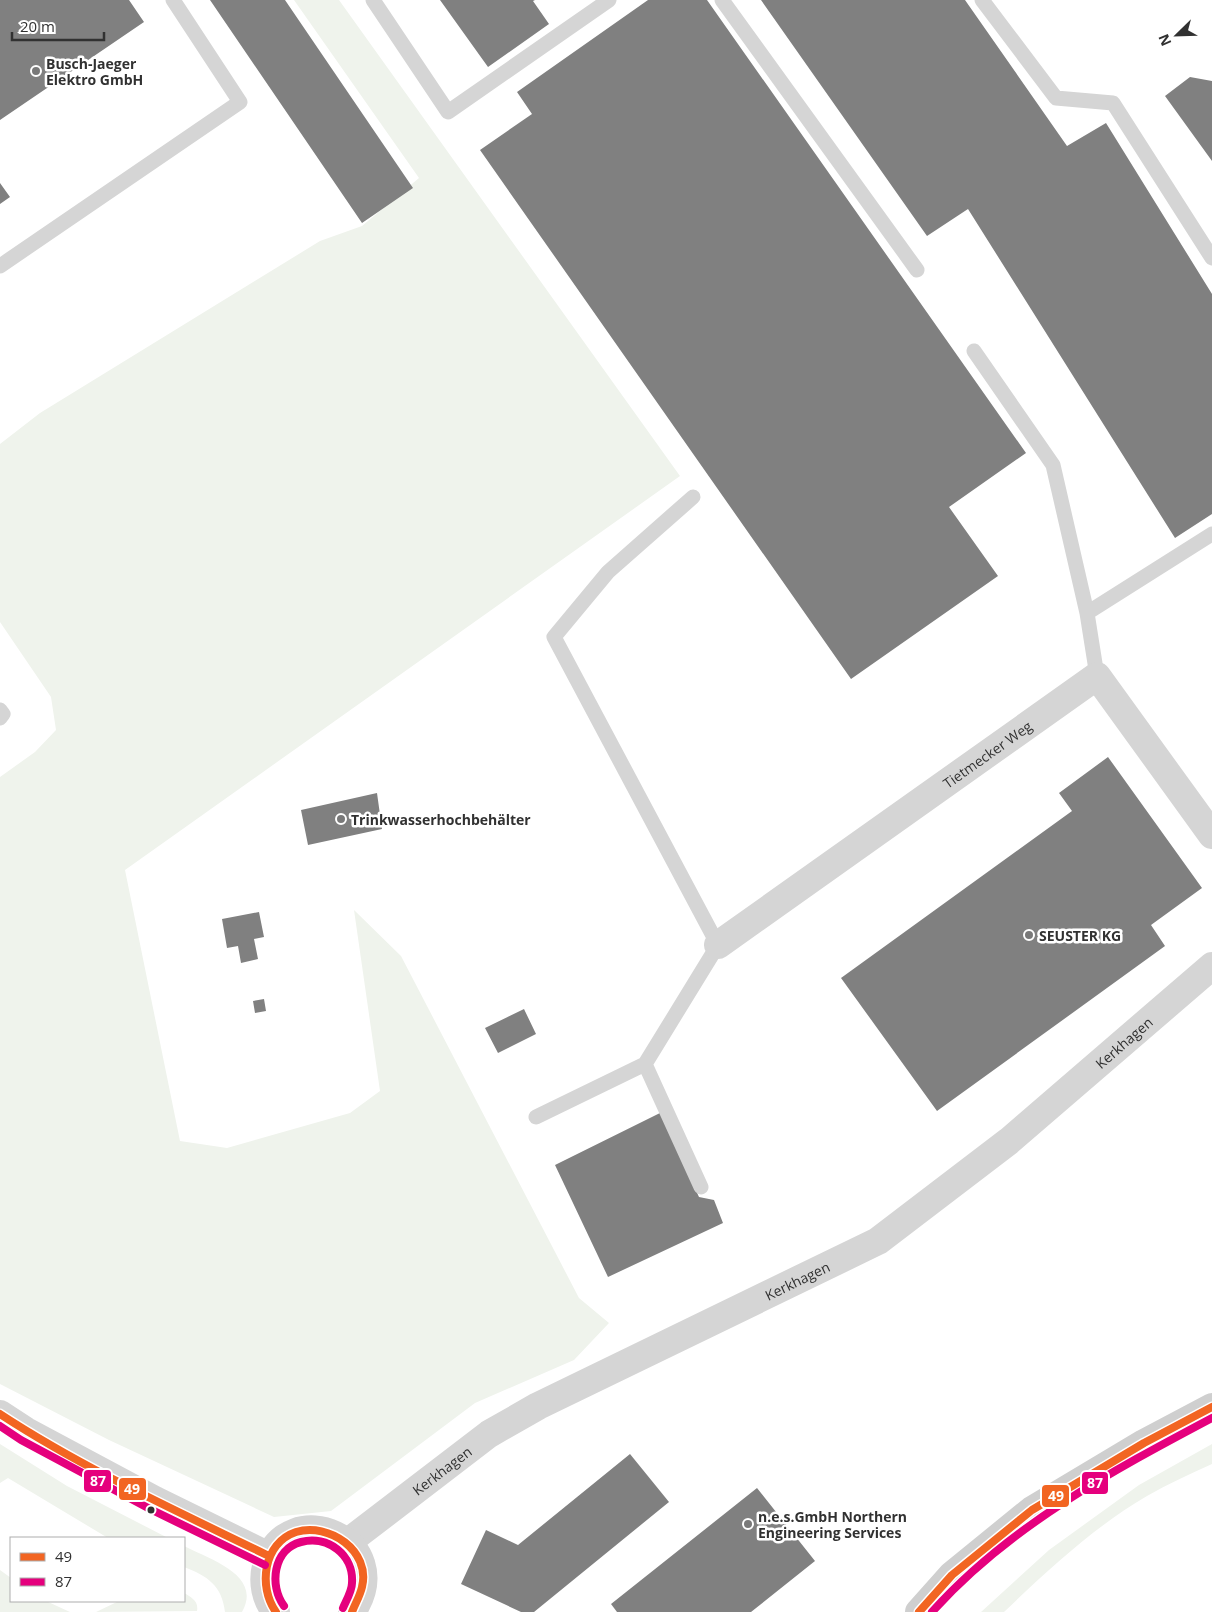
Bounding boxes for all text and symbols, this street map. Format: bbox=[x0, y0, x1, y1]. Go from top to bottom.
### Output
scale bar bbox=[12, 10, 105, 42]
north arrow bbox=[1152, 10, 1202, 60]
text: 20 m bbox=[20, 16, 55, 36]
text: N bbox=[1154, 31, 1176, 49]
place label: Busch-Jaeger Elektro GmbH bbox=[46, 54, 143, 89]
marker: Busch-Jaeger Elektro GmbH bbox=[30, 65, 42, 77]
street label: Tietmecker Weg bbox=[939, 716, 1036, 792]
place label: Trinkwasserhochbehälter bbox=[351, 810, 531, 829]
marker: Trinkwasserhochbehälter bbox=[335, 813, 347, 825]
place label: SEUSTER KG bbox=[1039, 926, 1121, 945]
marker: SEUSTER KG bbox=[1023, 929, 1035, 941]
street label: Kerkhagen bbox=[1091, 1012, 1156, 1072]
street label: Kerkhagen bbox=[761, 1256, 833, 1304]
street label: Kerkhagen bbox=[408, 1441, 475, 1499]
line badge: 87 bbox=[83, 1469, 112, 1493]
text: 87 bbox=[90, 1471, 106, 1490]
line badge: 87 bbox=[1081, 1471, 1109, 1495]
text: 87 bbox=[1087, 1473, 1103, 1492]
line badge: 49 bbox=[118, 1477, 147, 1501]
text: 49 bbox=[124, 1479, 140, 1498]
line badge: 49 bbox=[1041, 1484, 1070, 1508]
text: 49 bbox=[1048, 1486, 1064, 1505]
unlabelled marker bbox=[146, 1505, 156, 1515]
place label: n.e.s.GmbH Northern Engineering Services bbox=[758, 1507, 907, 1542]
marker: n.e.s.GmbH Northern Engineering Services bbox=[742, 1518, 754, 1530]
legend bbox=[10, 1537, 185, 1602]
text: 49 bbox=[55, 1546, 72, 1566]
text: 87 bbox=[55, 1571, 72, 1591]

